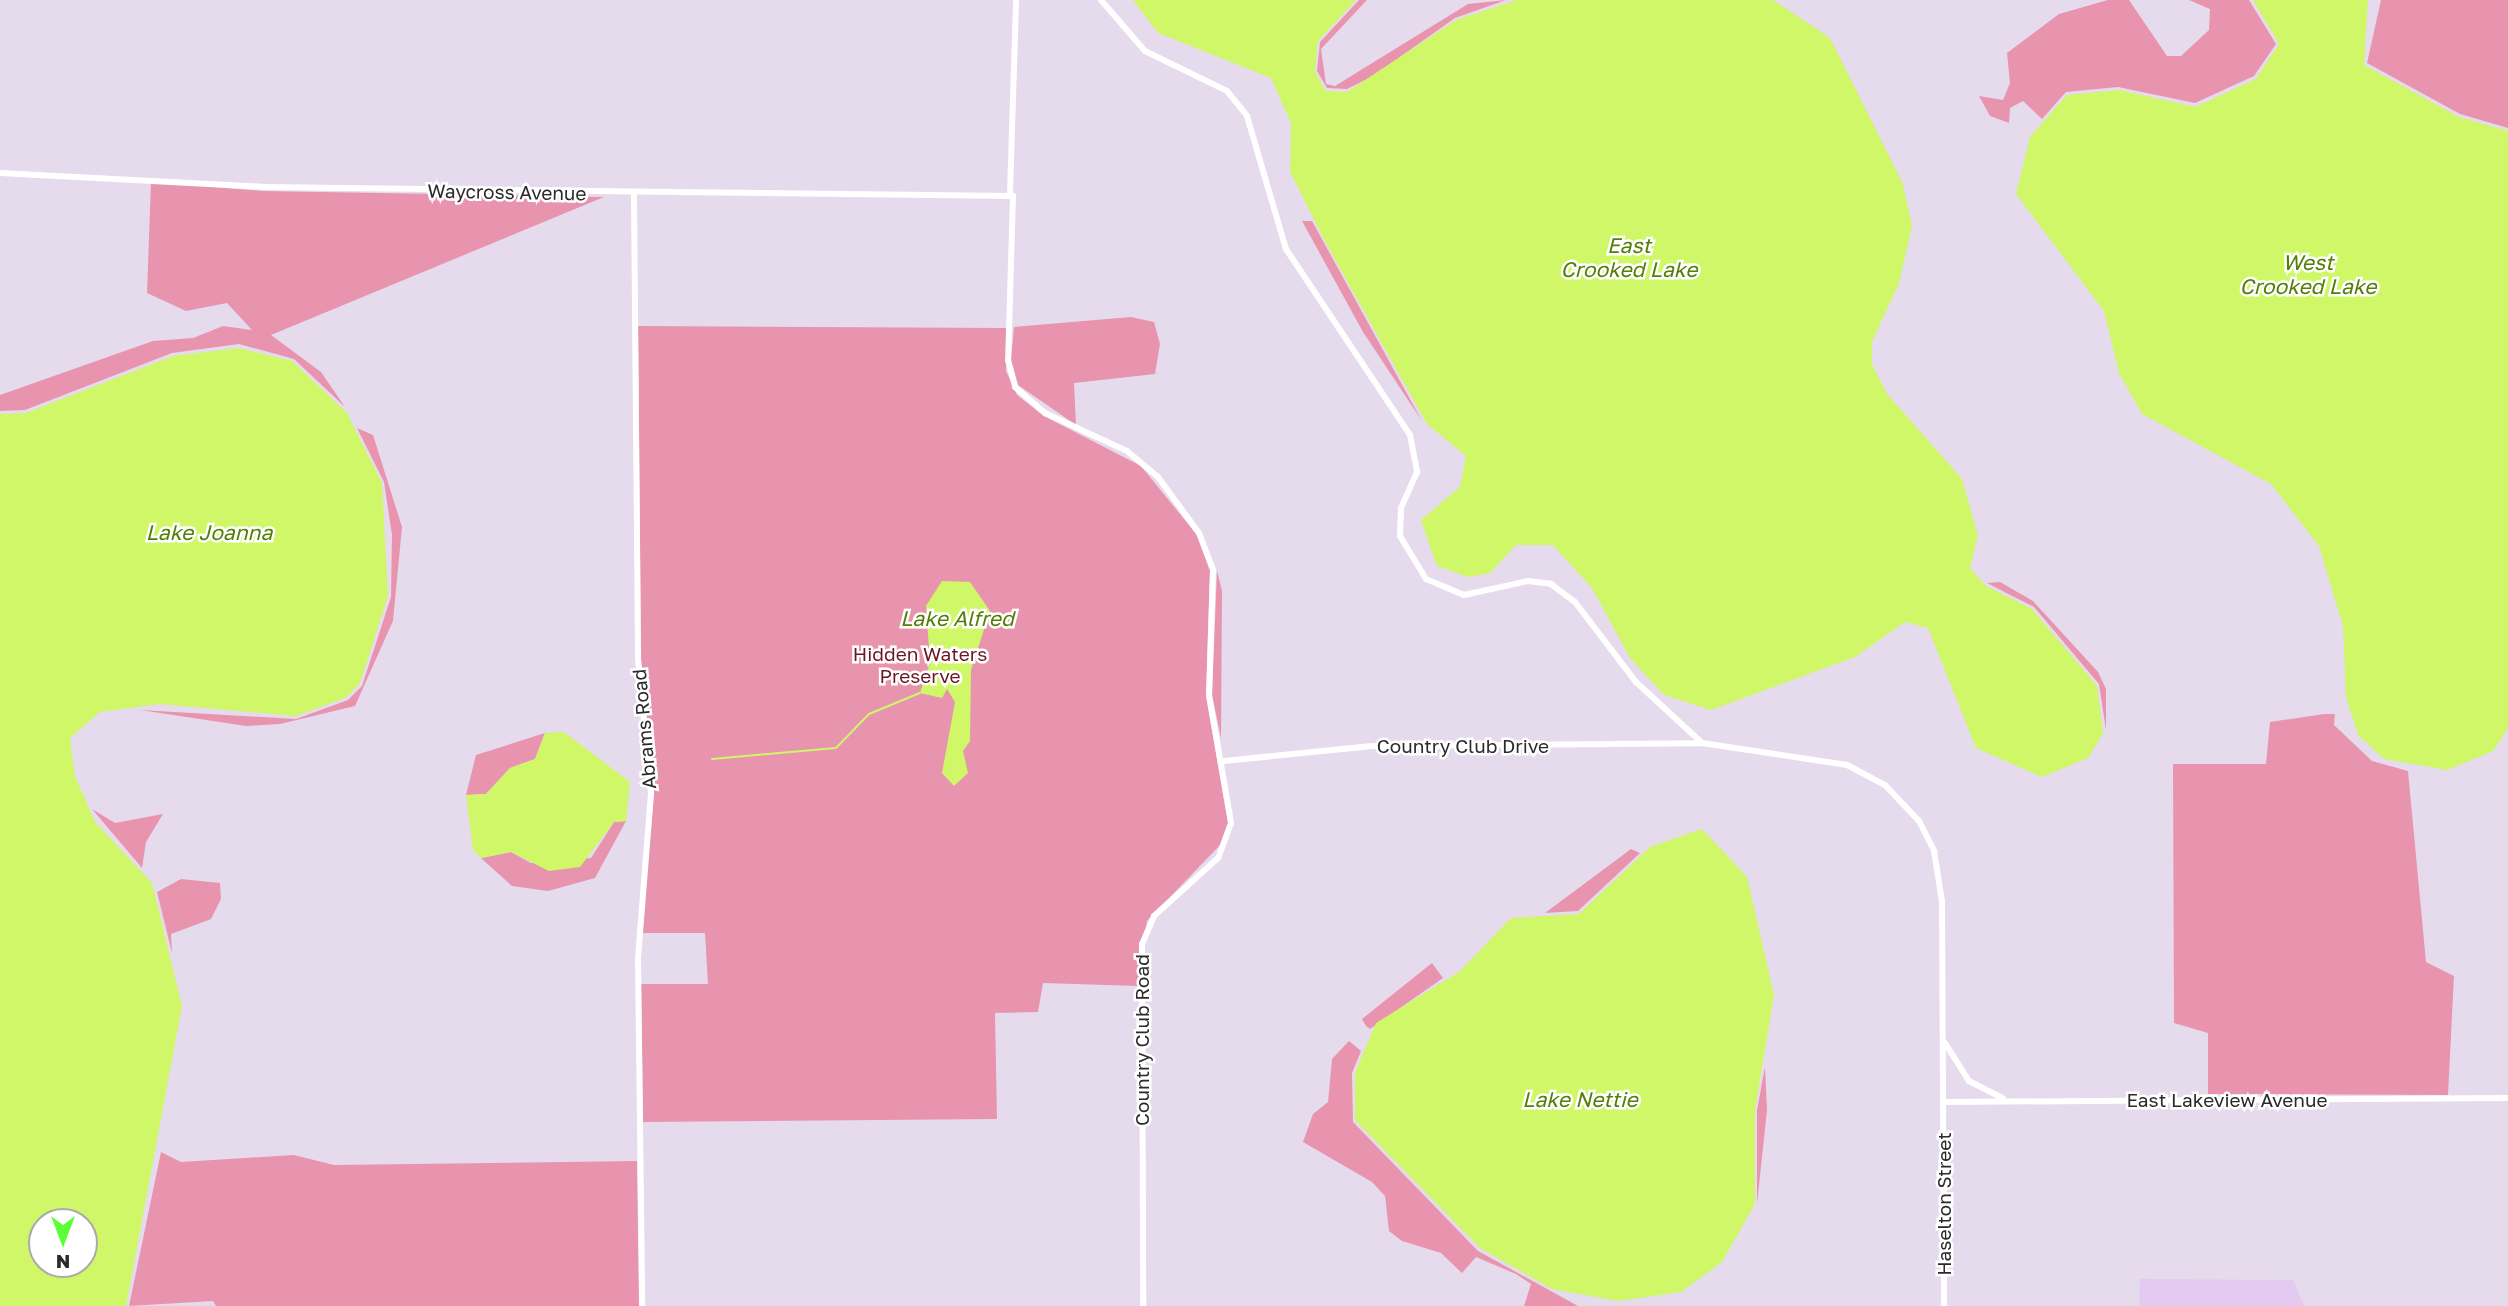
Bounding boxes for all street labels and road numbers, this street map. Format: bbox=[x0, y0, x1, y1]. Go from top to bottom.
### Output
street label: Waycross Avenue bbox=[427, 179, 587, 205]
street label: Abrams Road bbox=[627, 668, 661, 790]
street label: Country Club Drive bbox=[1377, 735, 1549, 757]
street label: Country Club Road bbox=[1131, 954, 1153, 1126]
street label: East Lakeview Avenue bbox=[2126, 1089, 2328, 1111]
street label: Haselton Street bbox=[1933, 1132, 1955, 1276]

